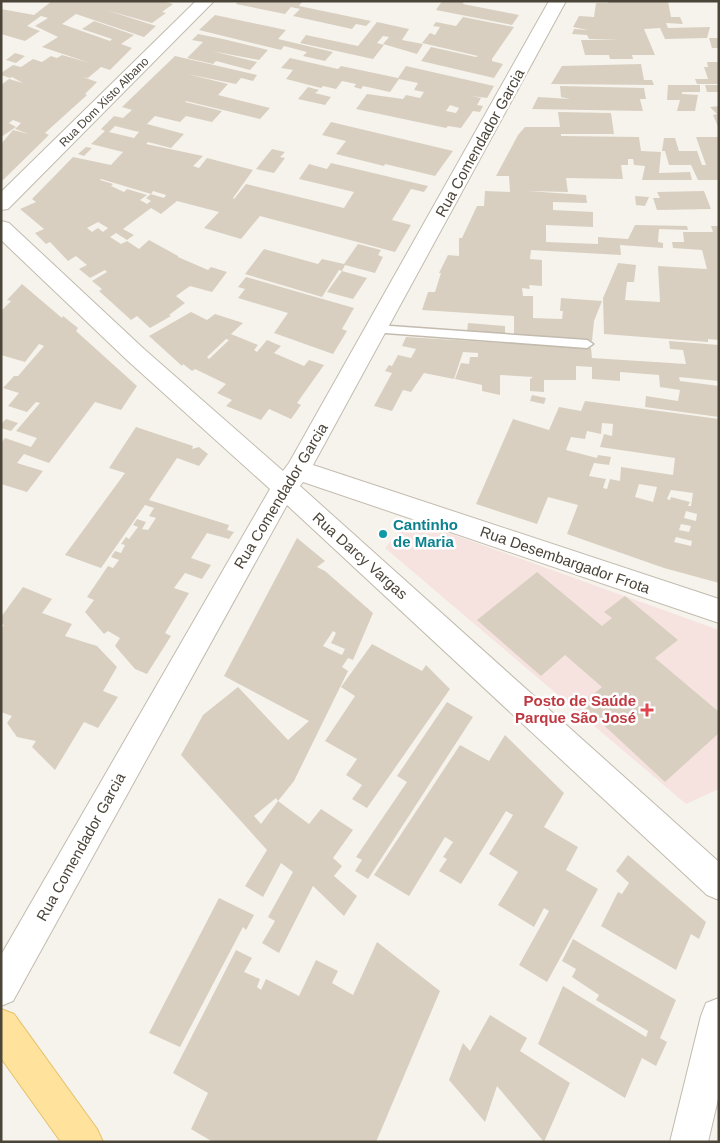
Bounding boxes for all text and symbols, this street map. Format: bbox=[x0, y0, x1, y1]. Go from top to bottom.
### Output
street label: Rua Dom Xisto Albano bbox=[56, 54, 152, 150]
street label: Rua Comendador Garcia bbox=[432, 65, 528, 220]
street label: Rua Comendador Garcia bbox=[230, 419, 331, 572]
street label: Rua Darcy Vargas bbox=[310, 509, 411, 603]
place label: Cantinho de Maria bbox=[393, 516, 458, 550]
street label: Rua Desembargador Frota bbox=[478, 522, 653, 597]
marker: Cantinho de Maria bbox=[377, 528, 389, 540]
place label: Posto de Saúde Parque São José bbox=[515, 692, 636, 726]
marker: Posto de Saúde Parque São José bbox=[640, 703, 654, 717]
street label: Rua Comendador Garcia bbox=[33, 769, 129, 924]

